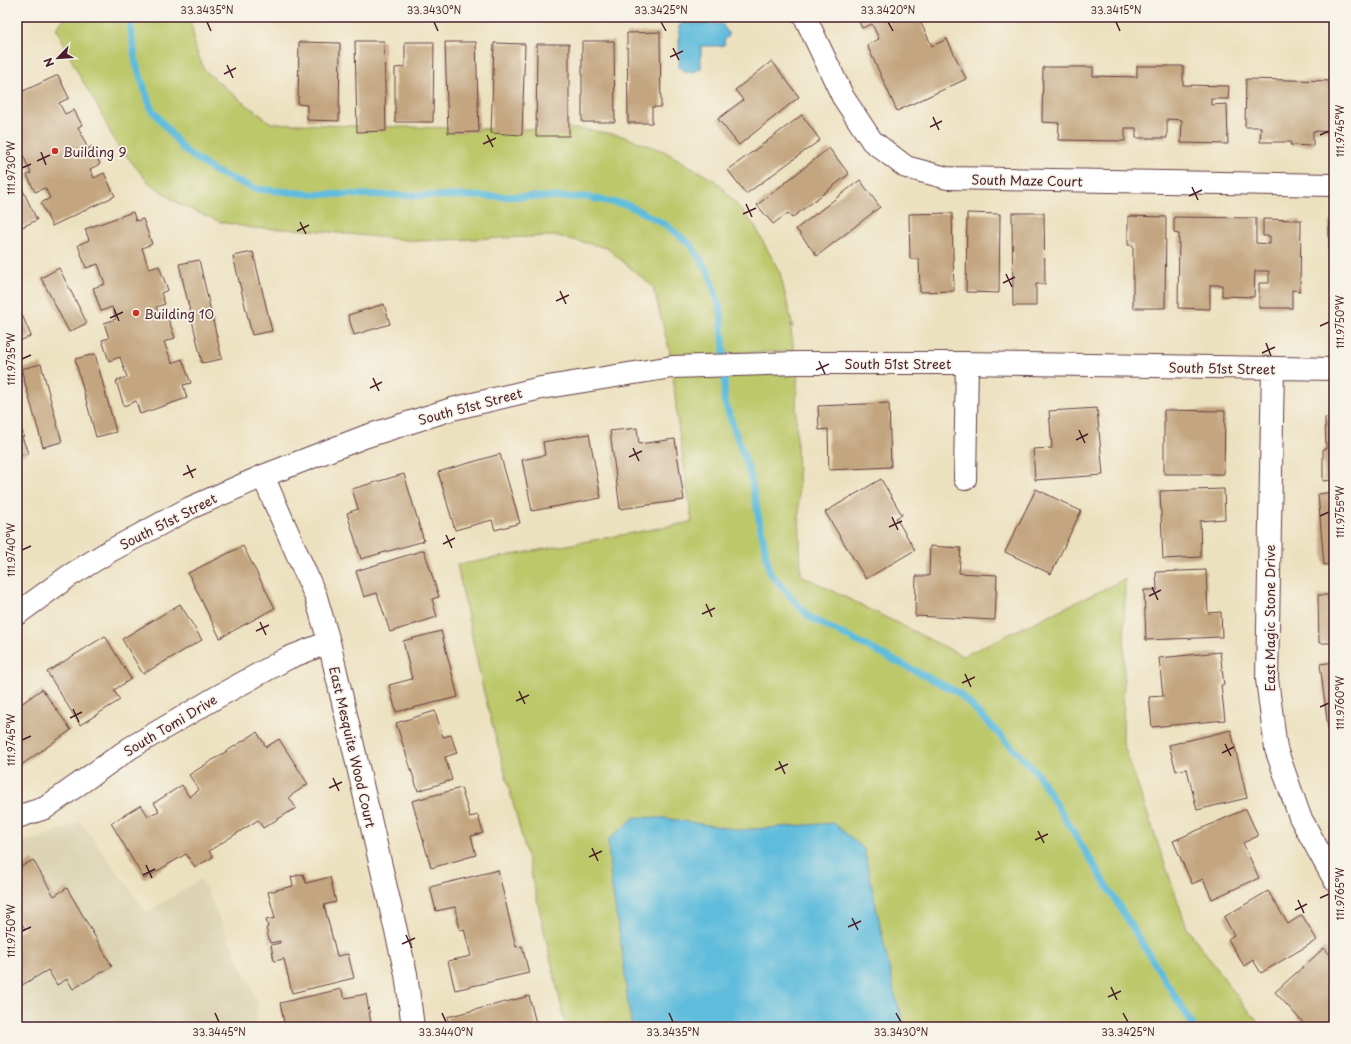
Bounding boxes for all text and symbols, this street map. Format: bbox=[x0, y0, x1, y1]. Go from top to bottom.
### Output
text: 33.3435°N bbox=[180, 2, 234, 17]
text: 33.3430°N bbox=[407, 2, 461, 17]
text: 33.3425°N bbox=[634, 2, 688, 17]
text: 33.3420°N bbox=[861, 2, 916, 17]
text: 33.3415°N bbox=[1090, 2, 1142, 17]
north arrow bbox=[38, 38, 78, 78]
text: N bbox=[39, 55, 58, 70]
text: 111.9745°W bbox=[1332, 104, 1347, 157]
text: 111.9730°W bbox=[3, 140, 18, 195]
place label: Building 9 bbox=[63, 142, 127, 161]
marker: Building 9 bbox=[50, 146, 60, 156]
street label: South Maze Court bbox=[971, 170, 1083, 190]
text: 111.9750°W bbox=[1332, 295, 1347, 349]
place label: Building 10 bbox=[144, 304, 214, 323]
marker: Building 10 bbox=[131, 308, 141, 318]
text: 111.9735°W bbox=[3, 332, 18, 385]
street label: South 51st Street bbox=[845, 354, 951, 373]
street label: South 51st Street bbox=[1168, 358, 1276, 378]
street label: South 51st Street bbox=[416, 383, 524, 429]
text: 111.9755°W bbox=[1332, 485, 1347, 538]
street label: South 51st Street bbox=[116, 488, 220, 554]
text: 111.9740°W bbox=[3, 522, 18, 577]
street label: East Magic Stone Drive bbox=[1260, 544, 1279, 691]
street label: East Mesquite Wood Court bbox=[325, 664, 381, 830]
text: 111.9760°W bbox=[1332, 675, 1347, 730]
street label: South Tomi Drive bbox=[120, 690, 220, 760]
text: 111.9745°W bbox=[3, 713, 18, 766]
text: 111.9765°W bbox=[1332, 867, 1347, 920]
text: 111.9750°W bbox=[3, 904, 18, 958]
text: 33.3445°N bbox=[192, 1024, 246, 1039]
text: 33.3440°N bbox=[419, 1024, 474, 1039]
text: 33.3435°N bbox=[646, 1024, 700, 1039]
text: 33.3430°N bbox=[874, 1024, 928, 1039]
text: 33.3425°N bbox=[1101, 1024, 1155, 1039]

